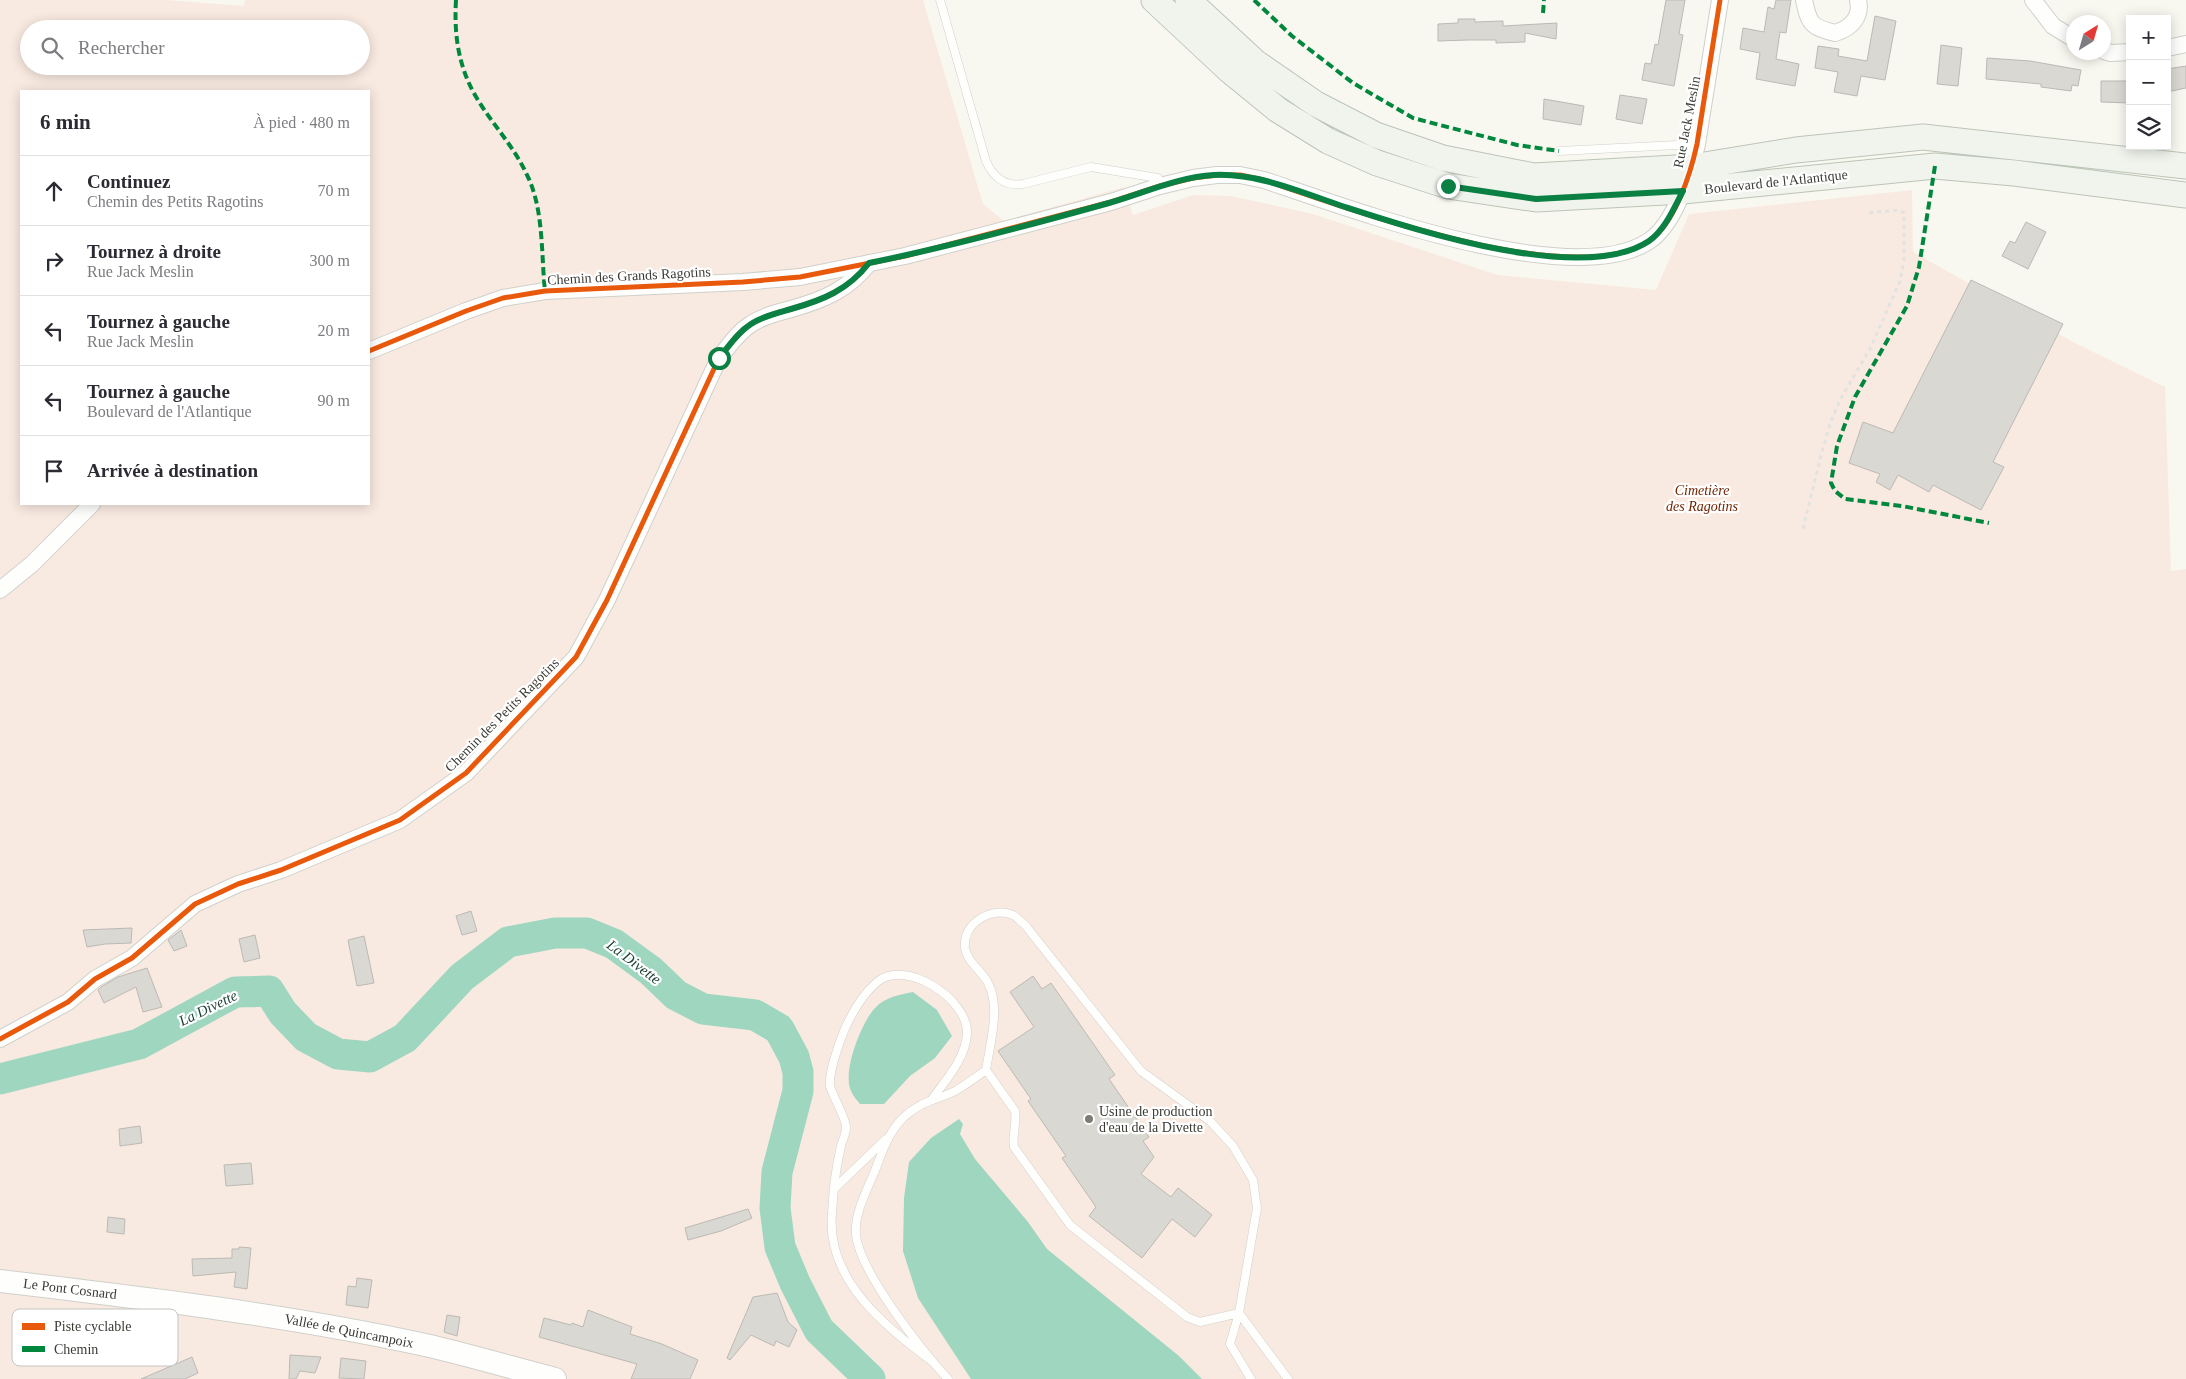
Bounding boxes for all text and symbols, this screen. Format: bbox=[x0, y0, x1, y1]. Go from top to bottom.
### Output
north arrow bbox=[2066, 15, 2111, 60]
map controls bbox=[2126, 15, 2171, 150]
button: + bbox=[2126, 15, 2171, 60]
search box bbox=[20, 20, 370, 75]
icon: search bbox=[38, 34, 66, 62]
text: Rechercher bbox=[78, 37, 165, 58]
button: − bbox=[2126, 60, 2171, 105]
street label: Rue Jack Meslin bbox=[1671, 75, 1703, 169]
button: layers bbox=[2126, 105, 2171, 150]
text: 6 min bbox=[40, 110, 91, 134]
text: À pied · 480 m bbox=[253, 114, 350, 131]
street label: Boulevard de l'Atlantique bbox=[1704, 167, 1848, 197]
text: Continuez bbox=[87, 171, 170, 192]
route end bbox=[1437, 175, 1460, 198]
icon: ahead bbox=[40, 177, 68, 205]
text: 70 m bbox=[318, 182, 350, 199]
text: Chemin des Petits Ragotins bbox=[87, 193, 263, 210]
text: Tournez à droite bbox=[87, 241, 221, 262]
icon: right bbox=[40, 247, 68, 275]
text: 300 m bbox=[310, 252, 350, 269]
text: Rue Jack Meslin bbox=[87, 263, 194, 280]
street label: Chemin des Grands Ragotins bbox=[547, 264, 711, 288]
text: Tournez à gauche bbox=[87, 311, 230, 332]
icon: left bbox=[40, 317, 68, 345]
text: 20 m bbox=[318, 322, 350, 339]
text: Rue Jack Meslin bbox=[87, 333, 194, 350]
route start bbox=[708, 347, 731, 370]
text: Tournez à gauche bbox=[87, 381, 230, 402]
icon: left bbox=[40, 387, 68, 415]
text: 90 m bbox=[318, 392, 350, 409]
text: Boulevard de l'Atlantique bbox=[87, 403, 252, 420]
icon: arrive bbox=[40, 457, 68, 485]
text: Arrivée à destination bbox=[87, 460, 258, 481]
park label: Cimetière des Ragotins bbox=[1666, 483, 1739, 514]
street label: Chemin des Petits Ragotins bbox=[442, 655, 562, 775]
water label: La Divette bbox=[603, 936, 664, 988]
water label: La Divette bbox=[175, 987, 240, 1029]
place label: Usine de production d'eau de la Divette bbox=[1099, 1104, 1213, 1135]
marker: Usine de production d'eau de la Divette bbox=[1083, 1113, 1095, 1125]
street label: Le Pont Cosnard bbox=[22, 1276, 118, 1302]
legend bbox=[12, 1309, 178, 1366]
street label: Vallée de Quincampoix bbox=[283, 1311, 415, 1351]
text: Piste cyclable bbox=[54, 1319, 131, 1334]
text: Chemin bbox=[54, 1342, 98, 1357]

